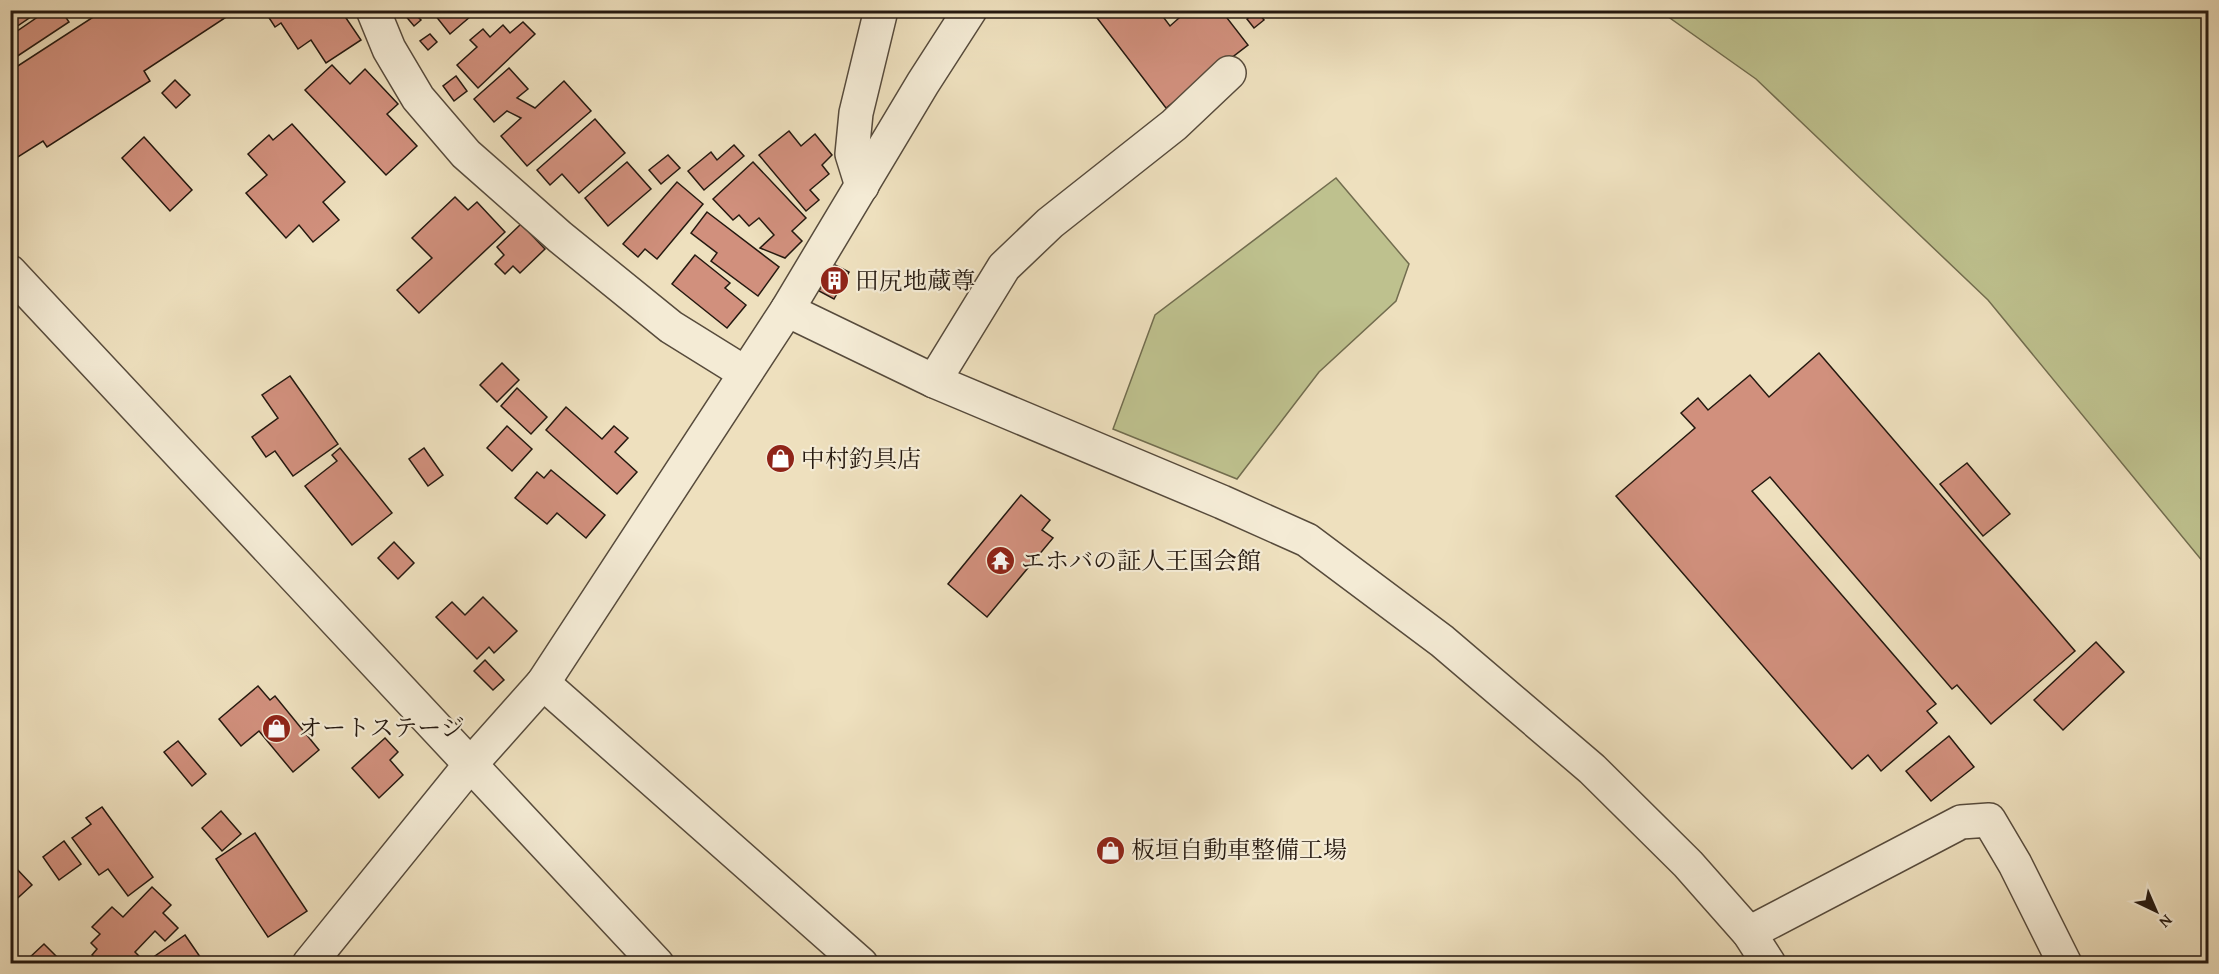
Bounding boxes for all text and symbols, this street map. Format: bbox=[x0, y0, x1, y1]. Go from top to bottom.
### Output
place label: 田尻地蔵尊 bbox=[855, 263, 975, 298]
building icon: 田尻地蔵尊 bbox=[818, 265, 850, 297]
place label: 中村釣具店 bbox=[801, 441, 921, 476]
shop icon: 中村釣具店 bbox=[764, 443, 796, 475]
place label: エホバの証人王国会館 bbox=[1021, 543, 1261, 578]
temple icon: エホバの証人王国会館 bbox=[984, 545, 1016, 577]
place label: オートステージ bbox=[298, 710, 465, 745]
shop icon: オートステージ bbox=[261, 712, 293, 744]
place label: 板垣自動車整備工場 bbox=[1131, 832, 1347, 867]
shop icon: 板垣自動車整備工場 bbox=[1094, 834, 1126, 866]
north arrow bbox=[2126, 881, 2186, 941]
text: N bbox=[2154, 909, 2179, 934]

